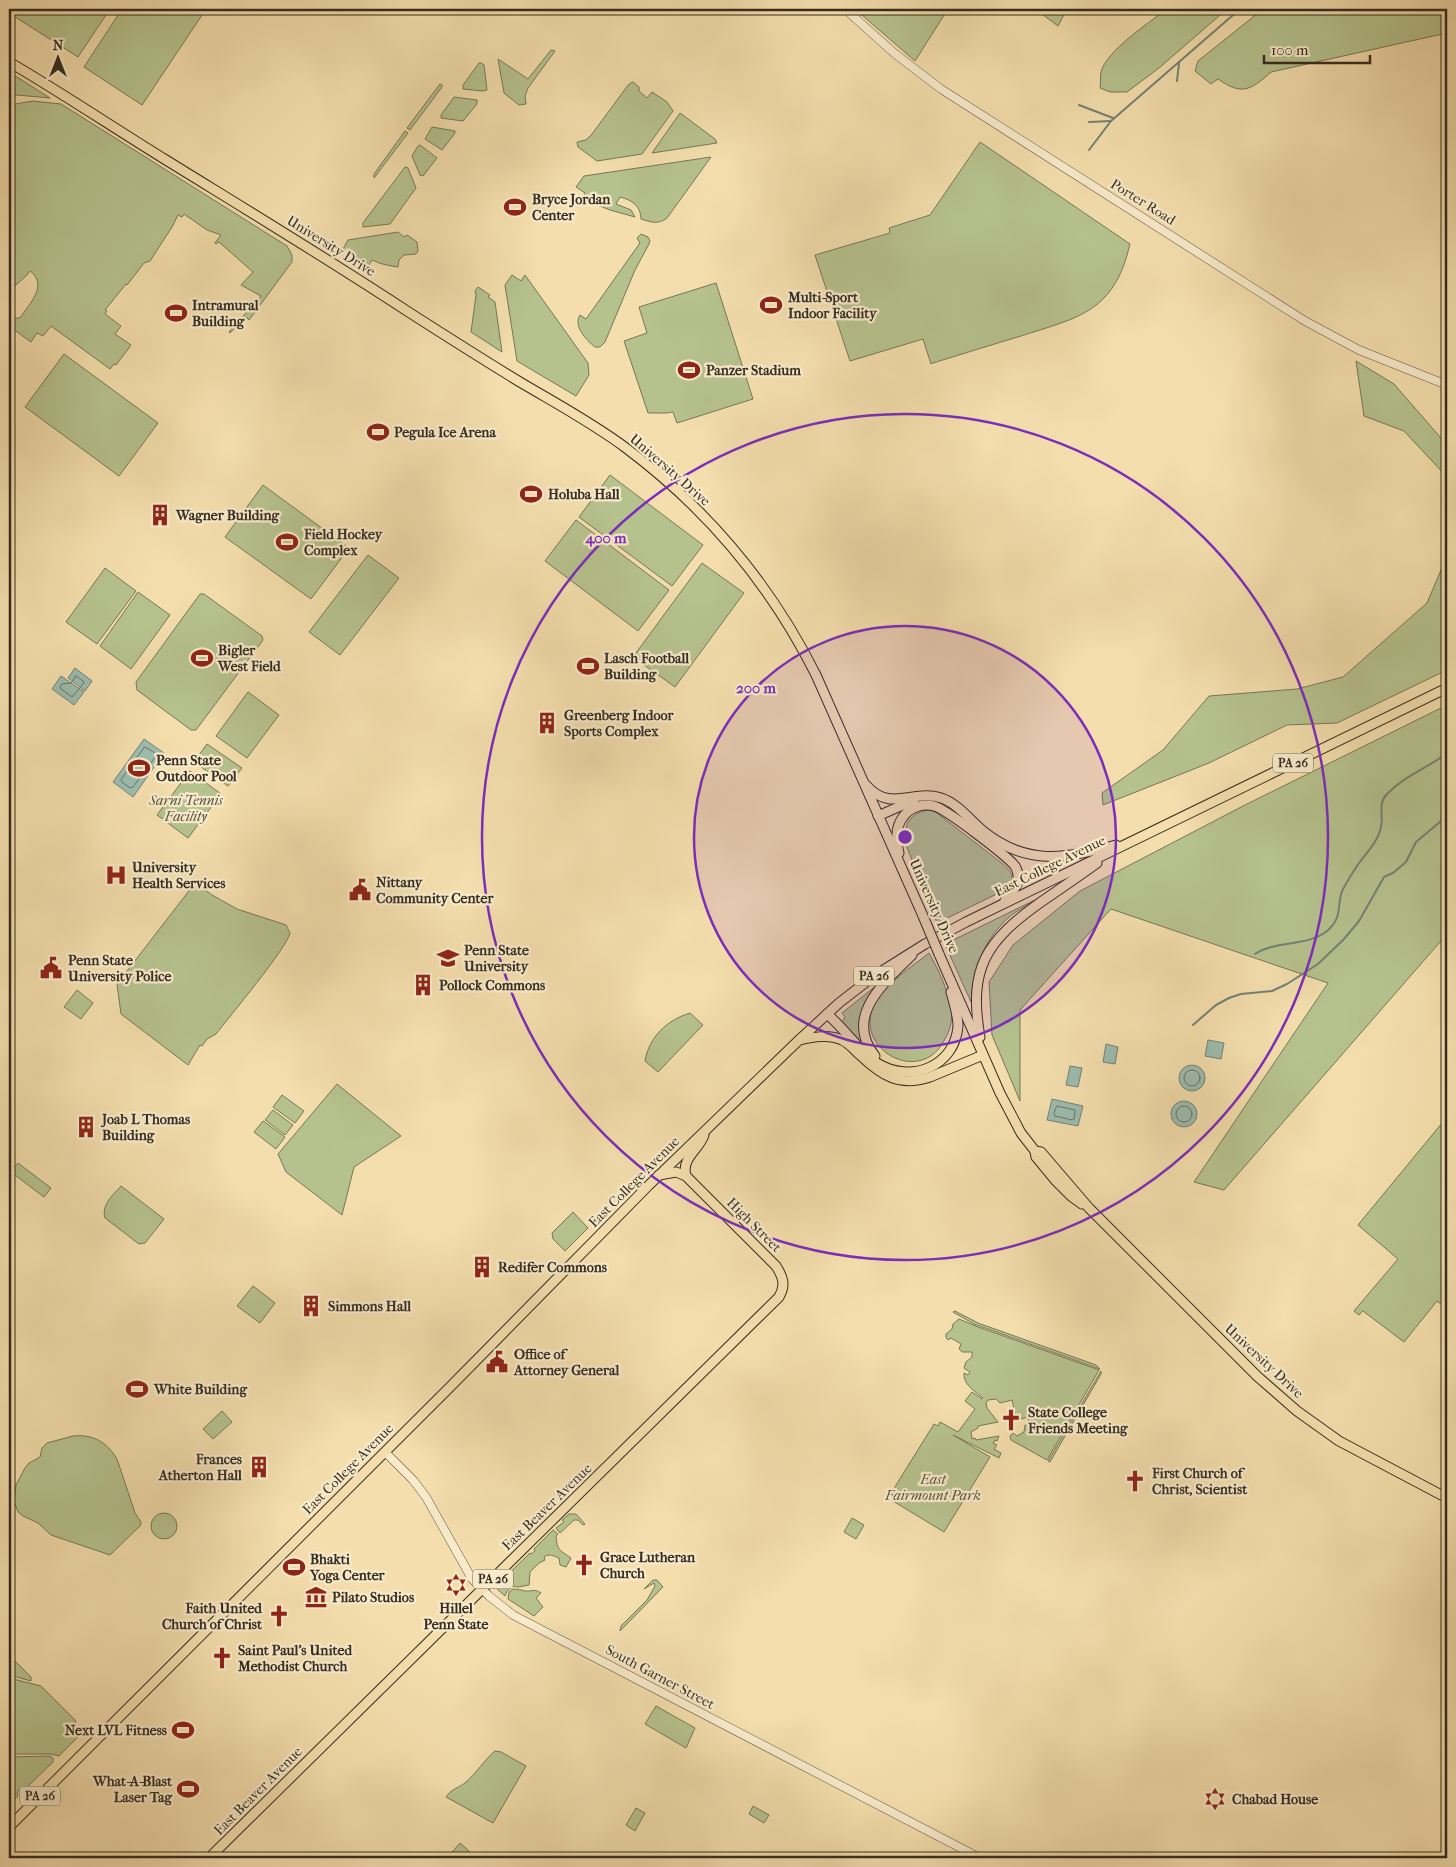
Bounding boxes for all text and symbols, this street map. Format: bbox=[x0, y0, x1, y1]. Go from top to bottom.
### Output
north arrow bbox=[32, 32, 82, 82]
scale bar bbox=[1264, 32, 1370, 64]
text: N bbox=[53, 37, 64, 54]
text: 100 m bbox=[1271, 41, 1309, 59]
street label: Porter Road bbox=[1107, 175, 1179, 229]
place label: Bryce Jordan Center bbox=[532, 191, 611, 224]
sports icon: Bryce Jordan Center bbox=[502, 194, 528, 220]
street label: University Drive bbox=[284, 212, 379, 280]
place label: Multi-Sport Indoor Facility bbox=[787, 289, 878, 322]
sports icon: Multi-Sport Indoor Facility bbox=[758, 292, 784, 318]
place label: Intramural Building bbox=[192, 297, 259, 330]
sports icon: Intramural Building bbox=[163, 300, 189, 326]
sports icon: Panzer Stadium bbox=[676, 357, 702, 383]
place label: Panzer Stadium bbox=[706, 362, 801, 379]
sports icon: Pegula Ice Arena bbox=[365, 419, 391, 445]
place label: Pegula Ice Arena bbox=[394, 424, 496, 441]
street label: University Drive bbox=[626, 430, 714, 510]
sports icon: Holuba Hall bbox=[518, 481, 544, 507]
place label: Holuba Hall bbox=[548, 486, 620, 503]
building icon: Wagner Building bbox=[147, 502, 173, 528]
place label: Wagner Building bbox=[175, 507, 280, 524]
place label: Field Hockey Complex bbox=[303, 526, 384, 559]
sports icon: Field Hockey Complex bbox=[274, 529, 300, 555]
text: 400 m bbox=[584, 529, 627, 547]
place label: Bigler West Field bbox=[217, 642, 282, 675]
sports icon: Bigler West Field bbox=[189, 645, 215, 671]
place label: Lasch Football Building bbox=[604, 650, 689, 683]
sports icon: Lasch Football Building bbox=[575, 653, 601, 679]
text: 200 m bbox=[736, 679, 776, 697]
place label: Greenberg Indoor Sports Complex bbox=[564, 707, 675, 740]
building icon: Greenberg Indoor Sports Complex bbox=[534, 710, 560, 736]
place label: Penn State Outdoor Pool bbox=[156, 752, 237, 785]
road number: PA 26 bbox=[1273, 754, 1313, 772]
sports icon: Penn State Outdoor Pool bbox=[126, 755, 152, 781]
park label: Sarni Tennis Facility bbox=[148, 792, 224, 825]
centre of rings bbox=[896, 828, 914, 846]
street label: East College Avenue bbox=[992, 832, 1109, 900]
street label: University Drive bbox=[906, 856, 962, 956]
place label: University Health Services bbox=[131, 859, 226, 892]
hospital icon: University Health Services bbox=[103, 862, 129, 888]
place label: Nittany Community Center bbox=[376, 874, 494, 907]
public building icon: Nittany Community Center bbox=[347, 877, 373, 903]
place label: Penn State University bbox=[463, 942, 530, 975]
school or university icon: Penn State University bbox=[435, 945, 461, 971]
place label: Penn State University Police bbox=[67, 952, 171, 985]
public building icon: Penn State University Police bbox=[38, 955, 64, 981]
road number: PA 26 bbox=[854, 966, 894, 986]
building icon: Pollock Commons bbox=[410, 972, 436, 998]
place label: Pollock Commons bbox=[439, 977, 546, 994]
place label: Joab L Thomas Building bbox=[100, 1111, 191, 1144]
building icon: Joab L Thomas Building bbox=[73, 1114, 99, 1140]
street label: East College Avenue bbox=[585, 1133, 683, 1231]
street label: High Street bbox=[723, 1194, 785, 1256]
building icon: Redifer Commons bbox=[469, 1254, 495, 1280]
place label: Redifer Commons bbox=[498, 1259, 608, 1276]
building icon: Simmons Hall bbox=[298, 1293, 324, 1319]
place label: Simmons Hall bbox=[328, 1298, 411, 1315]
street label: University Drive bbox=[1221, 1320, 1307, 1402]
place label: Office of Attorney General bbox=[513, 1346, 619, 1379]
public building icon: Office of Attorney General bbox=[484, 1349, 510, 1375]
sports icon: White Building bbox=[124, 1376, 150, 1402]
place label: White Building bbox=[153, 1381, 247, 1398]
place label: State College Friends Meeting bbox=[1027, 1404, 1128, 1437]
church icon: State College Friends Meeting bbox=[998, 1407, 1024, 1433]
street label: East College Avenue bbox=[299, 1420, 397, 1518]
place label: Frances Atherton Hall bbox=[158, 1451, 243, 1484]
building icon: Frances Atherton Hall bbox=[246, 1454, 272, 1480]
street label: East Beaver Avenue bbox=[499, 1460, 595, 1554]
place label: First Church of Christ, Scientist bbox=[1151, 1465, 1248, 1498]
church icon: First Church of Christ, Scientist bbox=[1122, 1468, 1148, 1494]
park label: East Fairmount Park bbox=[884, 1471, 981, 1504]
place label: Grace Lutheran Church bbox=[600, 1549, 696, 1582]
place label: Bhakti Yoga Center bbox=[309, 1551, 386, 1584]
church icon: Grace Lutheran Church bbox=[571, 1552, 597, 1578]
sports icon: Bhakti Yoga Center bbox=[281, 1554, 307, 1580]
road number: PA 26 bbox=[473, 1570, 513, 1588]
synagogue icon: Hillel Penn State bbox=[443, 1572, 469, 1598]
museum icon: Pilato Studios bbox=[303, 1584, 329, 1610]
place label: Pilato Studios bbox=[332, 1589, 415, 1606]
place label: Faith United Church of Christ bbox=[162, 1600, 263, 1633]
place label: Hillel Penn State bbox=[424, 1600, 489, 1633]
church icon: Faith United Church of Christ bbox=[266, 1603, 292, 1629]
street label: South Garner Street bbox=[603, 1641, 717, 1713]
place label: Saint Paul's United Methodist Church bbox=[237, 1642, 353, 1675]
church icon: Saint Paul's United Methodist Church bbox=[209, 1645, 235, 1671]
sports icon: Next LVL Fitness bbox=[170, 1717, 196, 1743]
place label: Next LVL Fitness bbox=[65, 1722, 168, 1739]
street label: East Beaver Avenue bbox=[210, 1743, 306, 1839]
place label: What-A-Blast Laser Tag bbox=[92, 1773, 173, 1806]
sports icon: What-A-Blast Laser Tag bbox=[175, 1776, 201, 1802]
road number: PA 26 bbox=[20, 1786, 60, 1805]
synagogue icon: Chabad House bbox=[1202, 1786, 1228, 1812]
place label: Chabad House bbox=[1232, 1791, 1318, 1808]

